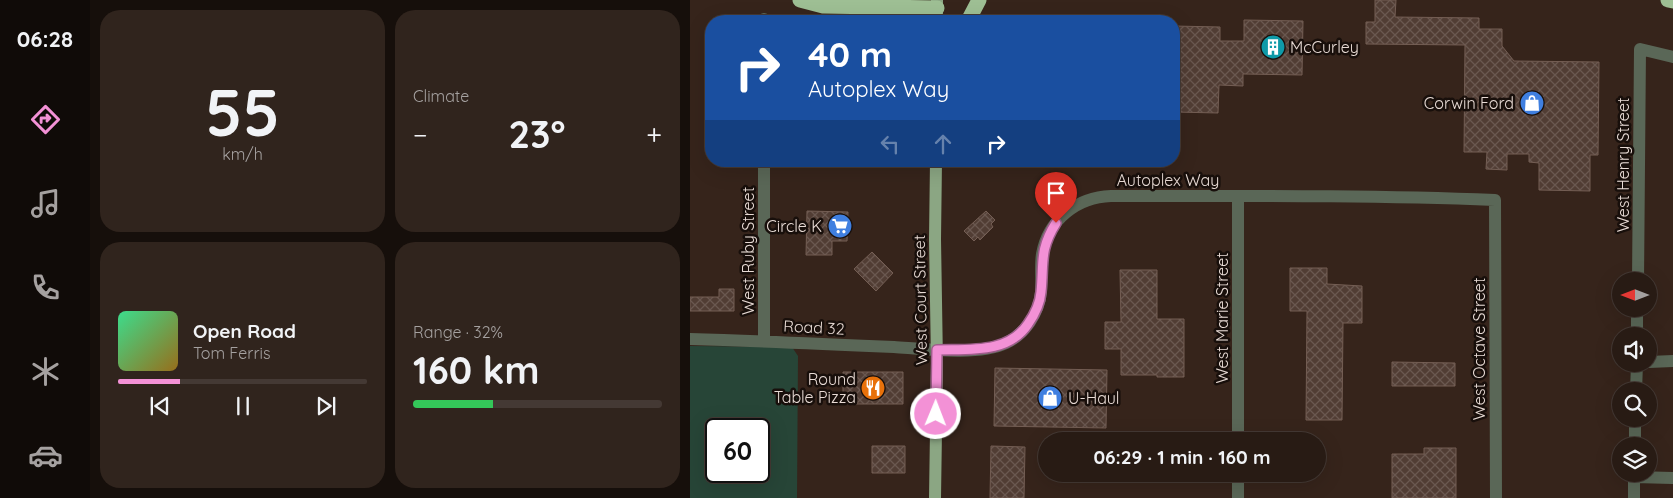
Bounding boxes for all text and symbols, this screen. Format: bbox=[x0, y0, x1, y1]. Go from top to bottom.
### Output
text: 06:28 bbox=[17, 25, 73, 53]
text: 40 m bbox=[808, 32, 892, 76]
building icon: McCurley bbox=[1260, 34, 1286, 60]
icon: right bbox=[725, 35, 790, 100]
place label: McCurley bbox=[1290, 37, 1359, 57]
text: 55 bbox=[205, 71, 280, 152]
text: Autoplex Way bbox=[808, 75, 949, 103]
text: Climate bbox=[413, 86, 469, 106]
shop icon: Corwin Ford bbox=[1519, 90, 1545, 116]
place label: Corwin Ford bbox=[1424, 93, 1514, 113]
street label: West Henry Street bbox=[1613, 98, 1633, 232]
icon: directions bbox=[28, 102, 63, 137]
text: 23° bbox=[508, 110, 565, 158]
text: − bbox=[413, 117, 428, 152]
text: + bbox=[646, 117, 662, 152]
icon: left bbox=[876, 130, 904, 158]
icon: ahead bbox=[929, 130, 957, 158]
icon: right bbox=[982, 130, 1010, 158]
text: km/h bbox=[222, 144, 263, 164]
street label: Autoplex Way bbox=[1117, 170, 1219, 190]
pin bbox=[1035, 172, 1077, 223]
icon: arrive bbox=[1042, 179, 1070, 207]
icon: music bbox=[28, 186, 63, 221]
street label: West Ruby Street bbox=[738, 187, 758, 315]
supermarket icon: Circle K bbox=[827, 213, 853, 239]
place label: Circle K bbox=[766, 216, 822, 236]
street label: West Court Street bbox=[909, 235, 931, 365]
street label: West Marie Street bbox=[1212, 252, 1232, 384]
icon: phone bbox=[28, 270, 63, 305]
north arrow bbox=[1612, 272, 1658, 318]
map controls bbox=[1612, 272, 1657, 482]
street label: West Octave Street bbox=[1469, 278, 1489, 420]
street label: Road 32 bbox=[783, 315, 845, 339]
text: Open Road bbox=[193, 319, 296, 343]
text: Range · 32% bbox=[413, 322, 503, 342]
button: sound bbox=[1612, 327, 1657, 372]
text: Tom Ferris bbox=[193, 343, 270, 363]
text: 160 km bbox=[413, 346, 539, 394]
icon: climate bbox=[28, 354, 63, 389]
place label: Round Table Pizza bbox=[774, 369, 856, 407]
restaurant icon: Round Table Pizza bbox=[860, 375, 886, 401]
button: search bbox=[1612, 382, 1657, 427]
shop icon: U-Haul bbox=[1037, 385, 1063, 411]
position arrow bbox=[909, 387, 961, 439]
place label: U-Haul bbox=[1068, 388, 1120, 408]
icon: previous bbox=[146, 392, 174, 420]
icon: pause bbox=[229, 392, 257, 420]
icon: next bbox=[312, 392, 340, 420]
speed limit sign: 60 bbox=[705, 418, 770, 483]
button: layers bbox=[1612, 437, 1657, 482]
icon: car bbox=[28, 438, 63, 473]
text: 06:29 · 1 min · 160 m bbox=[1093, 445, 1271, 469]

